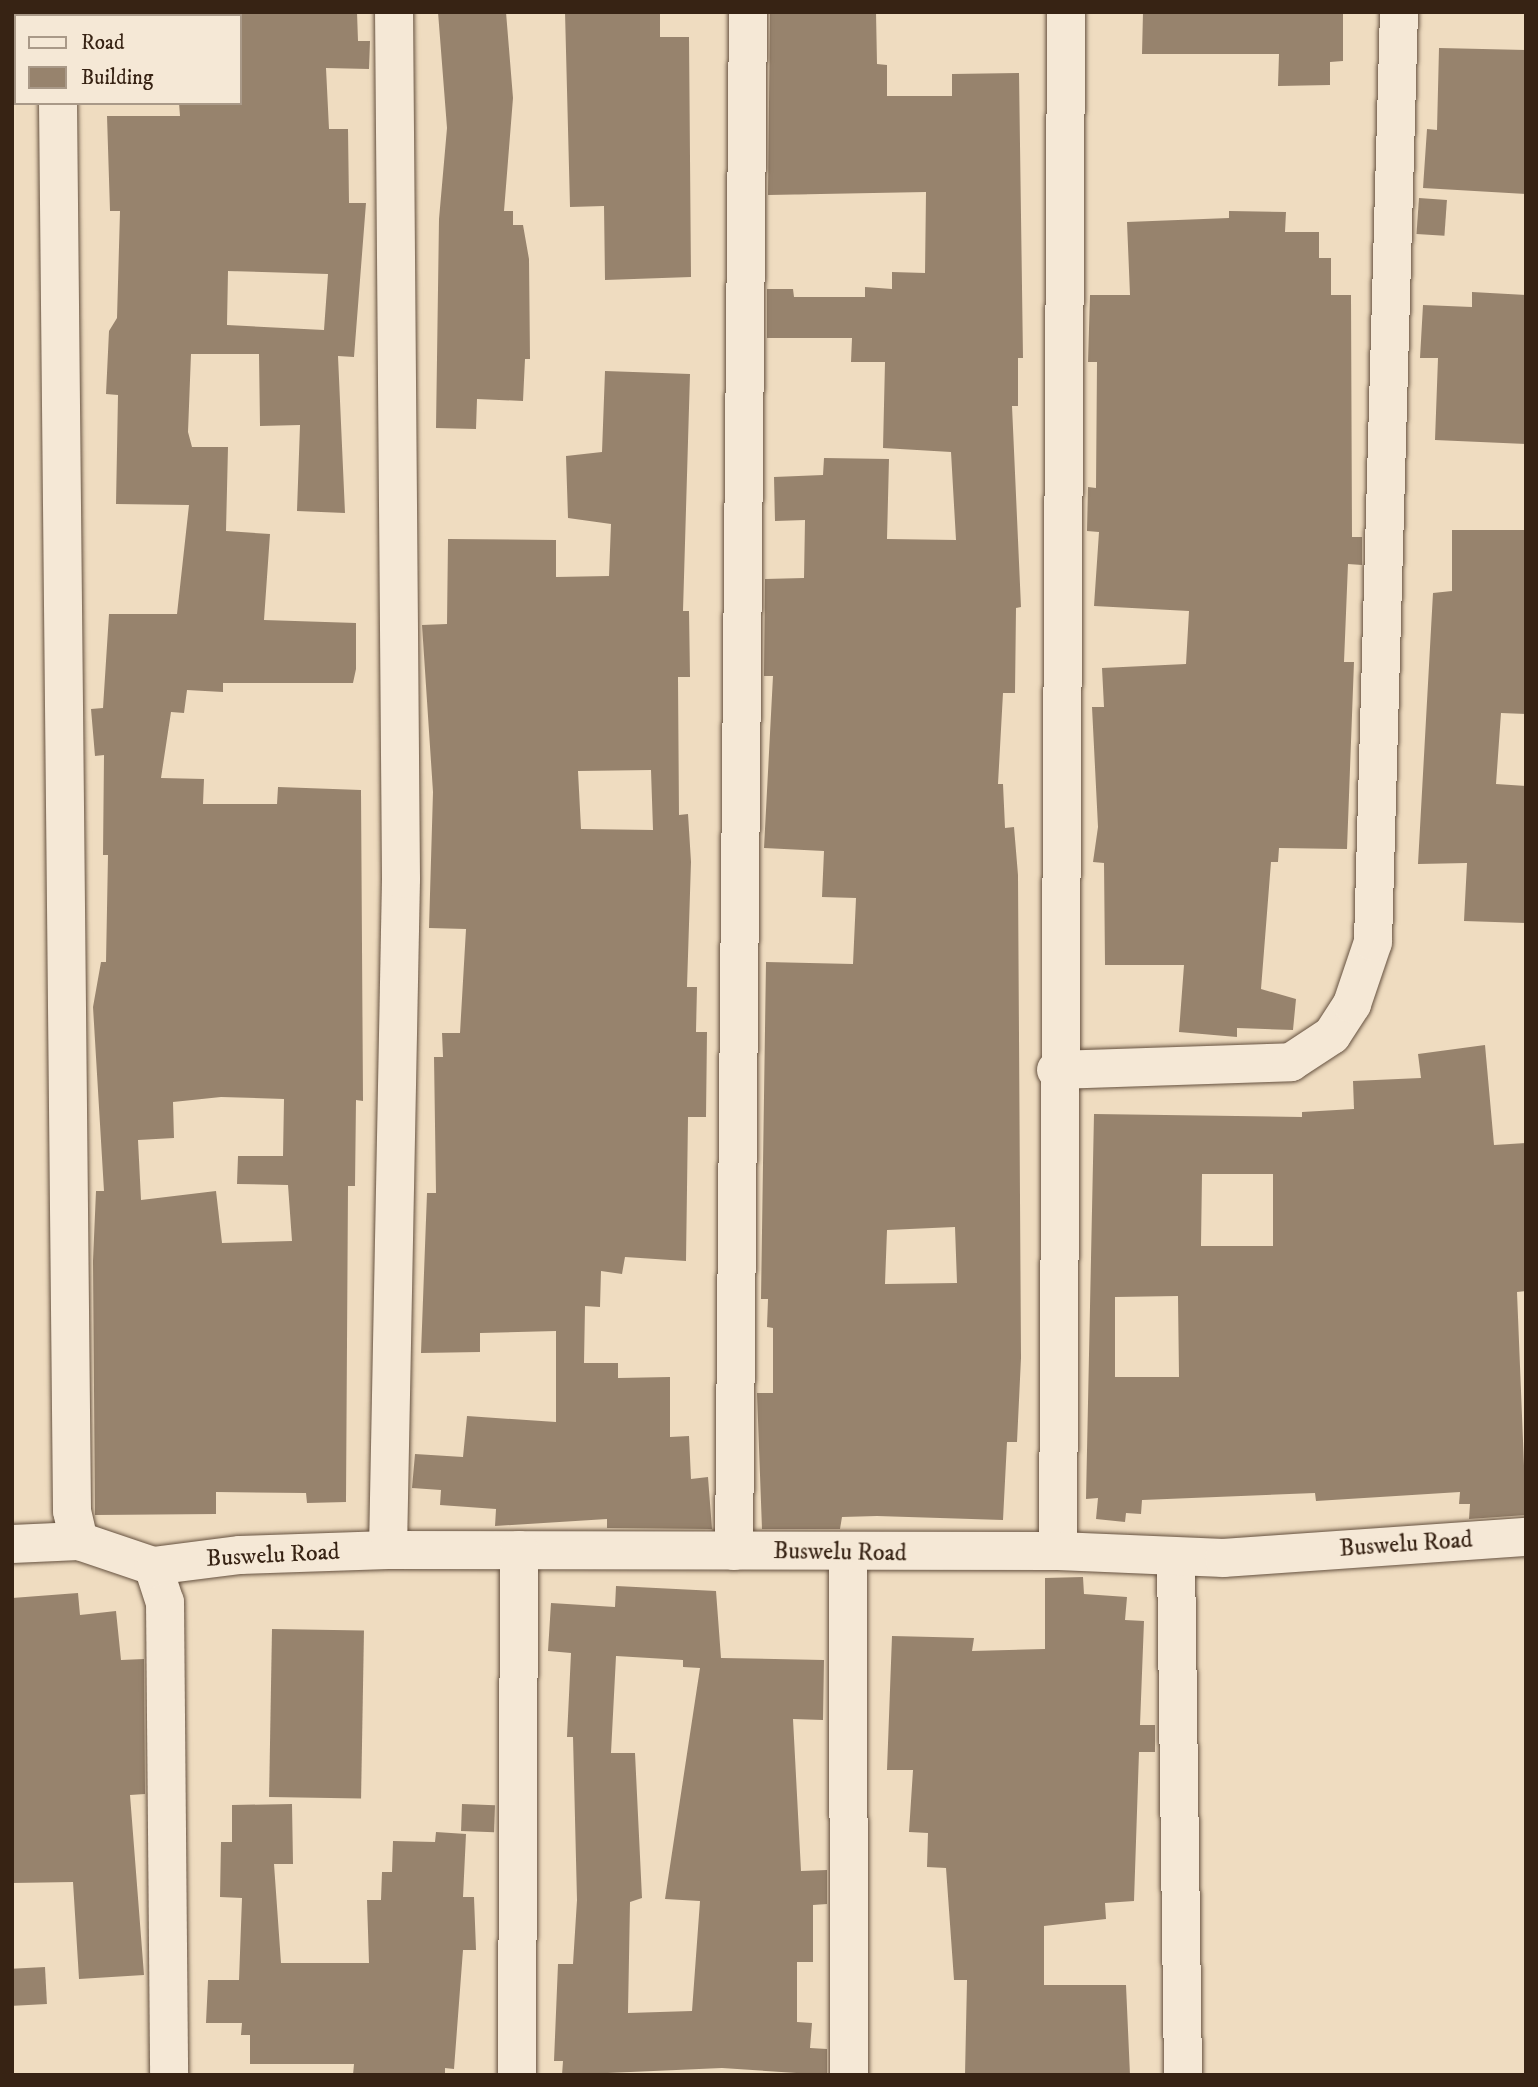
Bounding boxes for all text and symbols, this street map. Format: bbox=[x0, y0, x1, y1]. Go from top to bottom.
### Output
legend bbox=[14, 14, 242, 105]
text: Road bbox=[81, 30, 125, 56]
text: Building bbox=[81, 65, 153, 91]
street label: Buswelu Road bbox=[1338, 1526, 1474, 1564]
street label: Buswelu Road bbox=[773, 1537, 907, 1569]
street label: Buswelu Road bbox=[206, 1538, 340, 1574]

